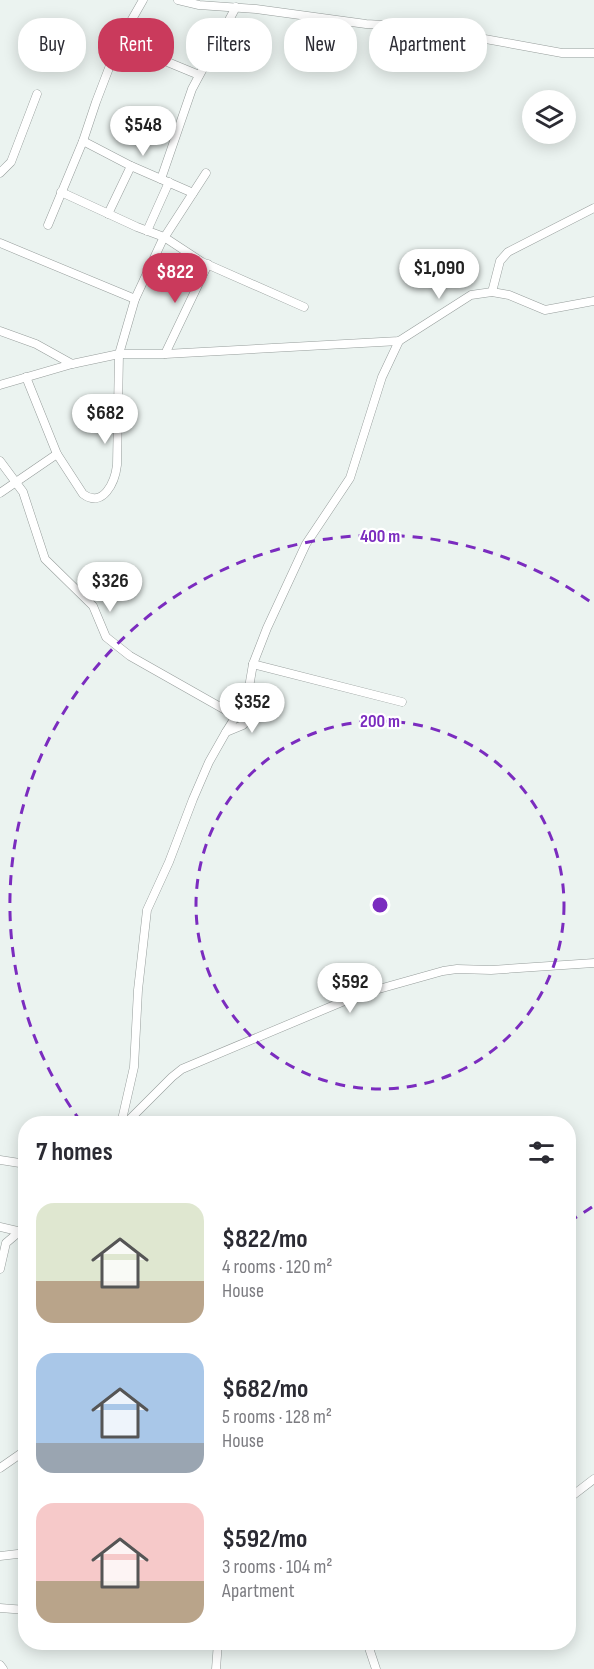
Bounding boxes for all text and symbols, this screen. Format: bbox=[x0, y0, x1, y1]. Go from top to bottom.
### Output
chip: Buy bbox=[18, 18, 86, 72]
chip: Rent bbox=[98, 18, 174, 72]
chip: Filters bbox=[186, 18, 272, 72]
chip: New bbox=[284, 18, 357, 72]
chip: Apartment bbox=[369, 18, 487, 72]
map controls bbox=[522, 90, 576, 144]
button: layers bbox=[522, 90, 576, 144]
pin: $548 bbox=[107, 106, 179, 157]
text: $548 bbox=[124, 113, 162, 137]
pin: $1,090 bbox=[390, 249, 488, 300]
pin: $822 bbox=[139, 253, 211, 304]
text: $1,090 bbox=[413, 256, 465, 280]
text: $822 bbox=[156, 260, 194, 284]
pin: $682 bbox=[69, 394, 141, 445]
text: $682 bbox=[86, 401, 124, 425]
text: 400 m bbox=[360, 526, 400, 547]
pin: $326 bbox=[74, 562, 146, 613]
text: $326 bbox=[91, 569, 129, 593]
pin: $352 bbox=[216, 683, 288, 734]
text: $352 bbox=[234, 690, 270, 714]
text: 200 m bbox=[360, 711, 400, 732]
centre of rings bbox=[370, 895, 390, 915]
pin: $592 bbox=[314, 963, 386, 1014]
text: $592 bbox=[331, 970, 369, 994]
icon: filters bbox=[525, 1136, 558, 1169]
text: 7 homes bbox=[36, 1137, 113, 1168]
text: $822/mo bbox=[222, 1224, 308, 1255]
icon: home bbox=[84, 1227, 156, 1299]
text: 4 rooms · 120 m² bbox=[222, 1255, 333, 1279]
text: House bbox=[222, 1279, 264, 1303]
text: $682/mo bbox=[222, 1374, 308, 1405]
icon: home bbox=[84, 1377, 156, 1449]
text: 5 rooms · 128 m² bbox=[222, 1405, 332, 1429]
text: House bbox=[222, 1429, 264, 1453]
text: $592/mo bbox=[222, 1524, 307, 1555]
icon: home bbox=[84, 1527, 156, 1599]
text: 3 rooms · 104 m² bbox=[222, 1555, 332, 1579]
text: Apartment bbox=[222, 1579, 295, 1603]

